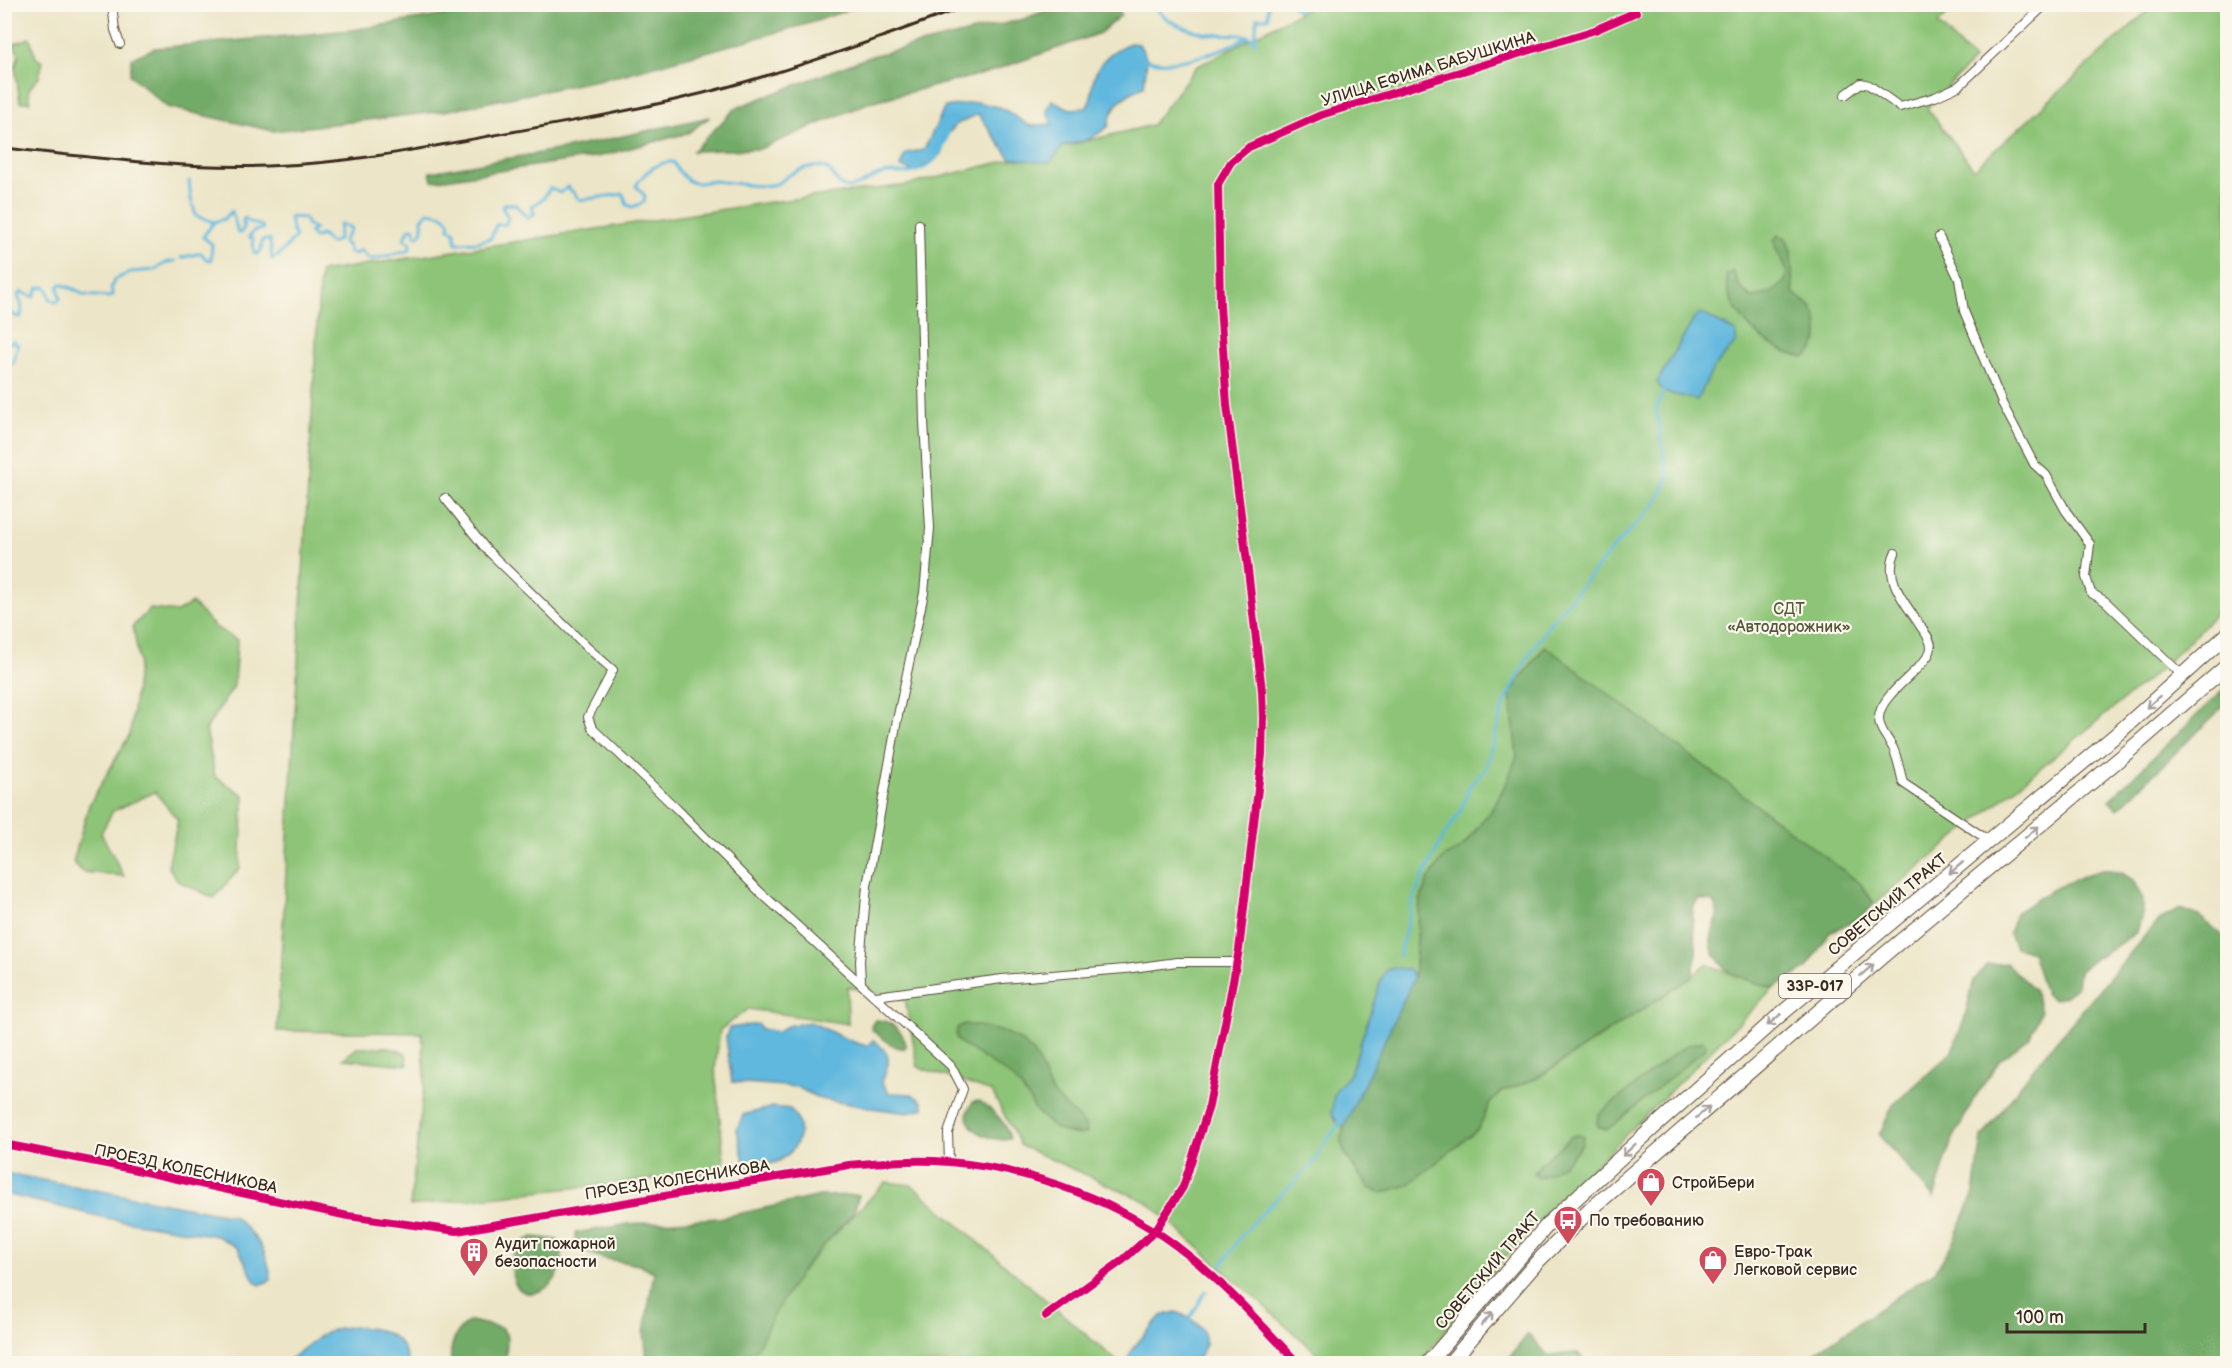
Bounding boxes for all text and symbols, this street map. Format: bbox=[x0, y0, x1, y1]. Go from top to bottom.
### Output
street label: УЛИЦА ЕФИМА БАБУШКИНА bbox=[1319, 28, 1538, 111]
park label: СДТ «Автодорожник» bbox=[1727, 600, 1851, 637]
one-way arrow bbox=[2146, 695, 2161, 709]
one-way arrow bbox=[2024, 825, 2040, 838]
street label: СОВЕТСКИЙ ТРАКТ bbox=[1825, 849, 1952, 960]
one-way arrow bbox=[1949, 861, 1964, 875]
one-way arrow bbox=[1859, 963, 1874, 977]
road number: 33Р-017 bbox=[1779, 974, 1851, 998]
one-way arrow bbox=[1767, 1013, 1782, 1027]
one-way arrow bbox=[1696, 1105, 1711, 1119]
street label: ПРОЕЗД КОЛЕСНИКОВА bbox=[92, 1141, 279, 1198]
one-way arrow bbox=[1621, 1143, 1636, 1157]
street label: ПРОЕЗД КОЛЕСНИКОВА bbox=[583, 1156, 771, 1204]
shop icon: СтройБери bbox=[1635, 1166, 1667, 1208]
place label: СтройБери bbox=[1672, 1174, 1755, 1193]
bus stop icon: По требованию bbox=[1552, 1204, 1584, 1246]
street label: СОВЕТСКИЙ ТРАКТ bbox=[1432, 1208, 1545, 1334]
place label: По требованию bbox=[1589, 1212, 1704, 1231]
place label: Аудит пожарной безопасности bbox=[494, 1235, 616, 1272]
building icon: Аудит пожарной безопасности bbox=[458, 1236, 490, 1278]
place label: Евро-Трак Легковой сервис bbox=[1733, 1243, 1857, 1280]
shop icon: Евро-Трак Легковой сервис bbox=[1697, 1244, 1729, 1286]
scale bar bbox=[2007, 1296, 2145, 1334]
text: 100 m bbox=[2016, 1307, 2064, 1328]
one-way arrow bbox=[1481, 1311, 1494, 1327]

